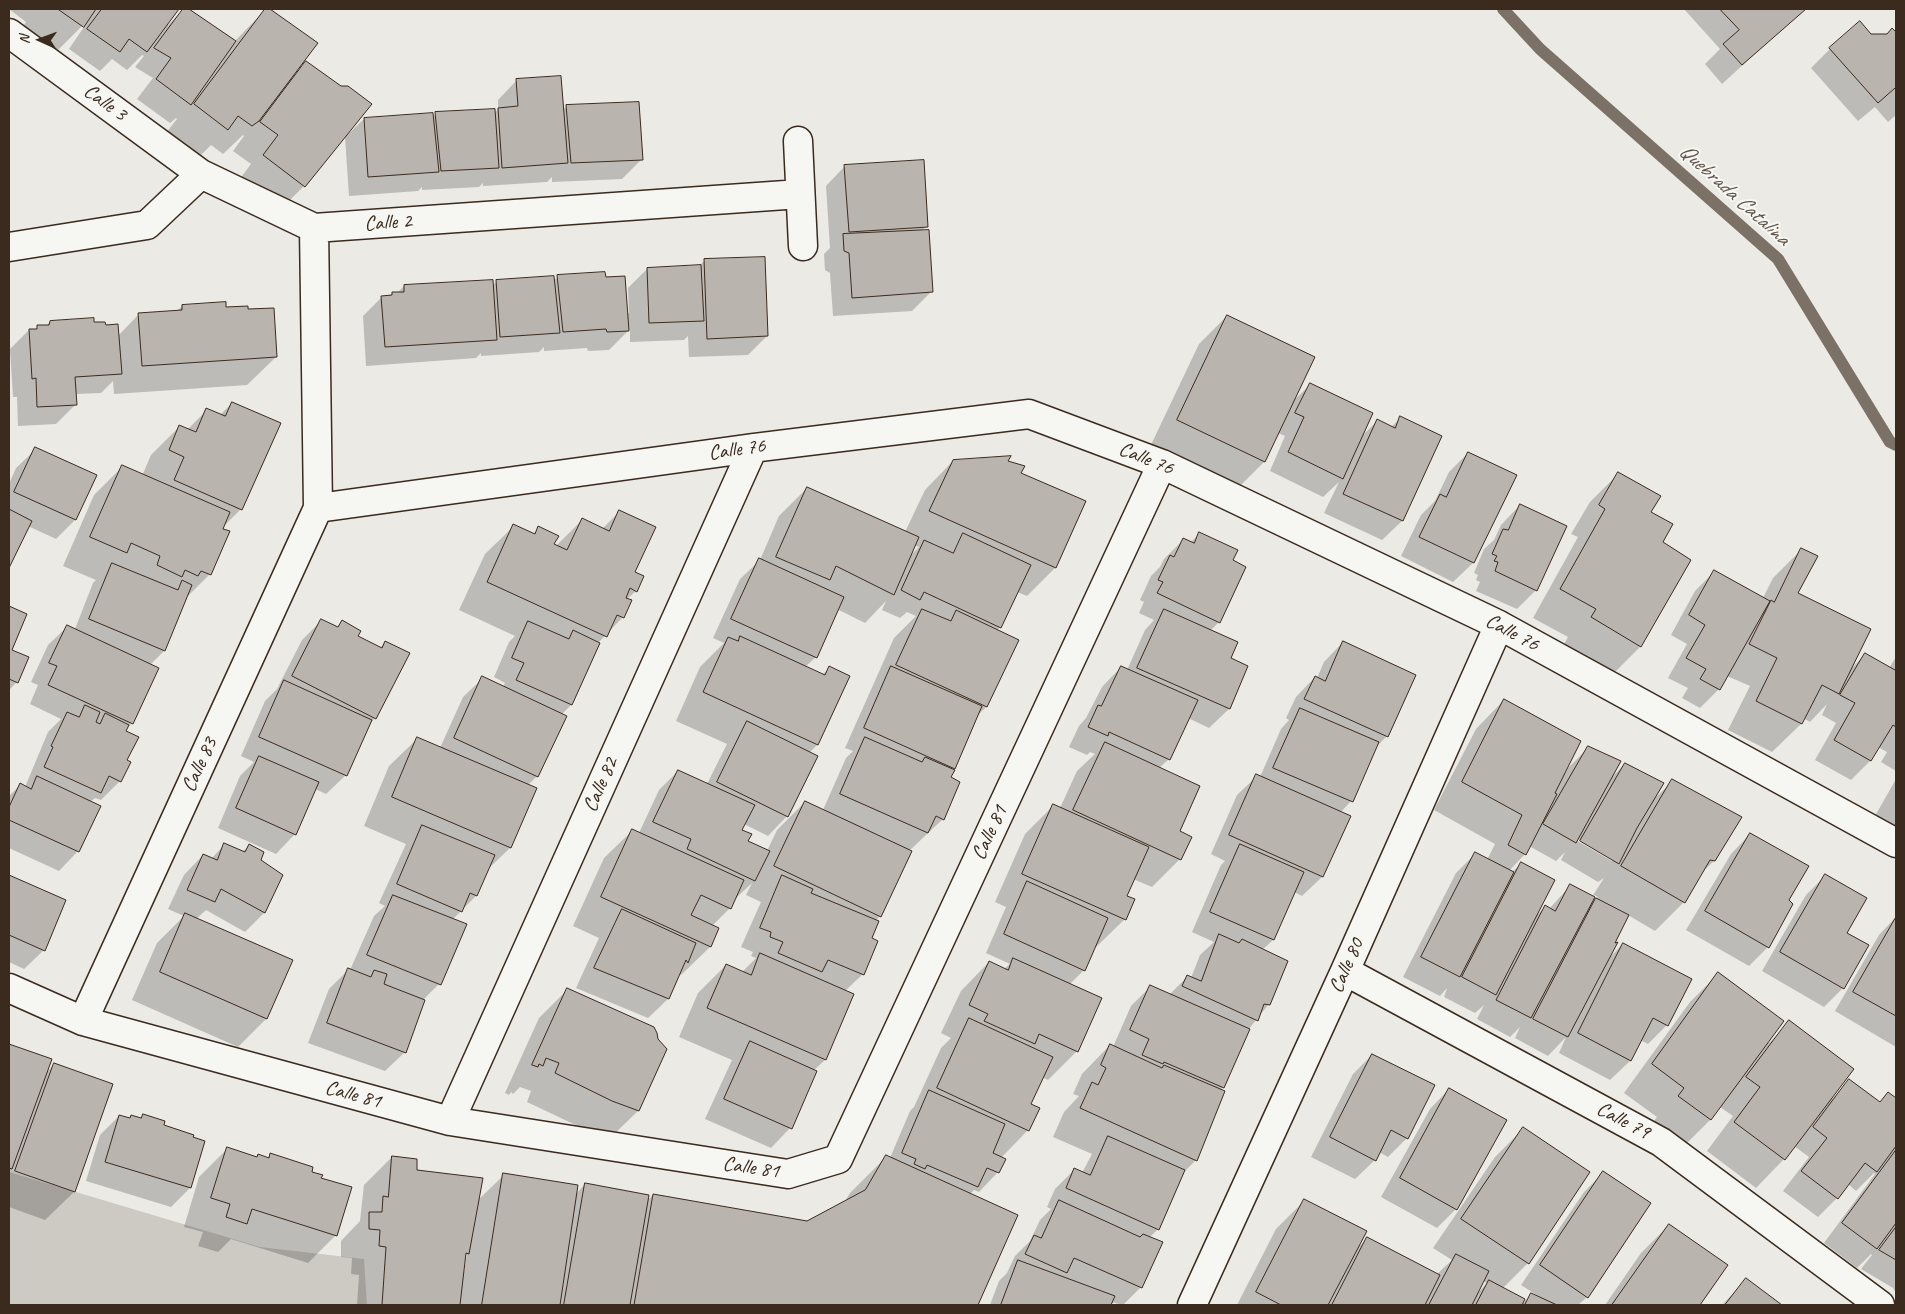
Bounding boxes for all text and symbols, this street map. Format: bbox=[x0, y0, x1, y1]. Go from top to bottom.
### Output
north arrow bbox=[15, 15, 65, 65]
text: N bbox=[16, 35, 33, 44]
street label: Calle 3 bbox=[78, 79, 132, 127]
water label: Quebrada Catalina bbox=[1673, 138, 1795, 252]
street label: Calle 2 bbox=[363, 209, 413, 237]
street label: Calle 76 bbox=[707, 434, 767, 466]
street label: Calle 76 bbox=[1115, 437, 1177, 481]
street label: Calle 76 bbox=[1481, 608, 1543, 658]
street label: Calle 83 bbox=[177, 734, 223, 796]
street label: Calle 82 bbox=[578, 754, 624, 816]
street label: Calle 81 bbox=[967, 802, 1013, 864]
street label: Calle 80 bbox=[1324, 935, 1370, 997]
street label: Calle 81 bbox=[322, 1075, 384, 1115]
street label: Calle 79 bbox=[1592, 1096, 1654, 1146]
street label: Calle 81 bbox=[721, 1152, 781, 1184]

